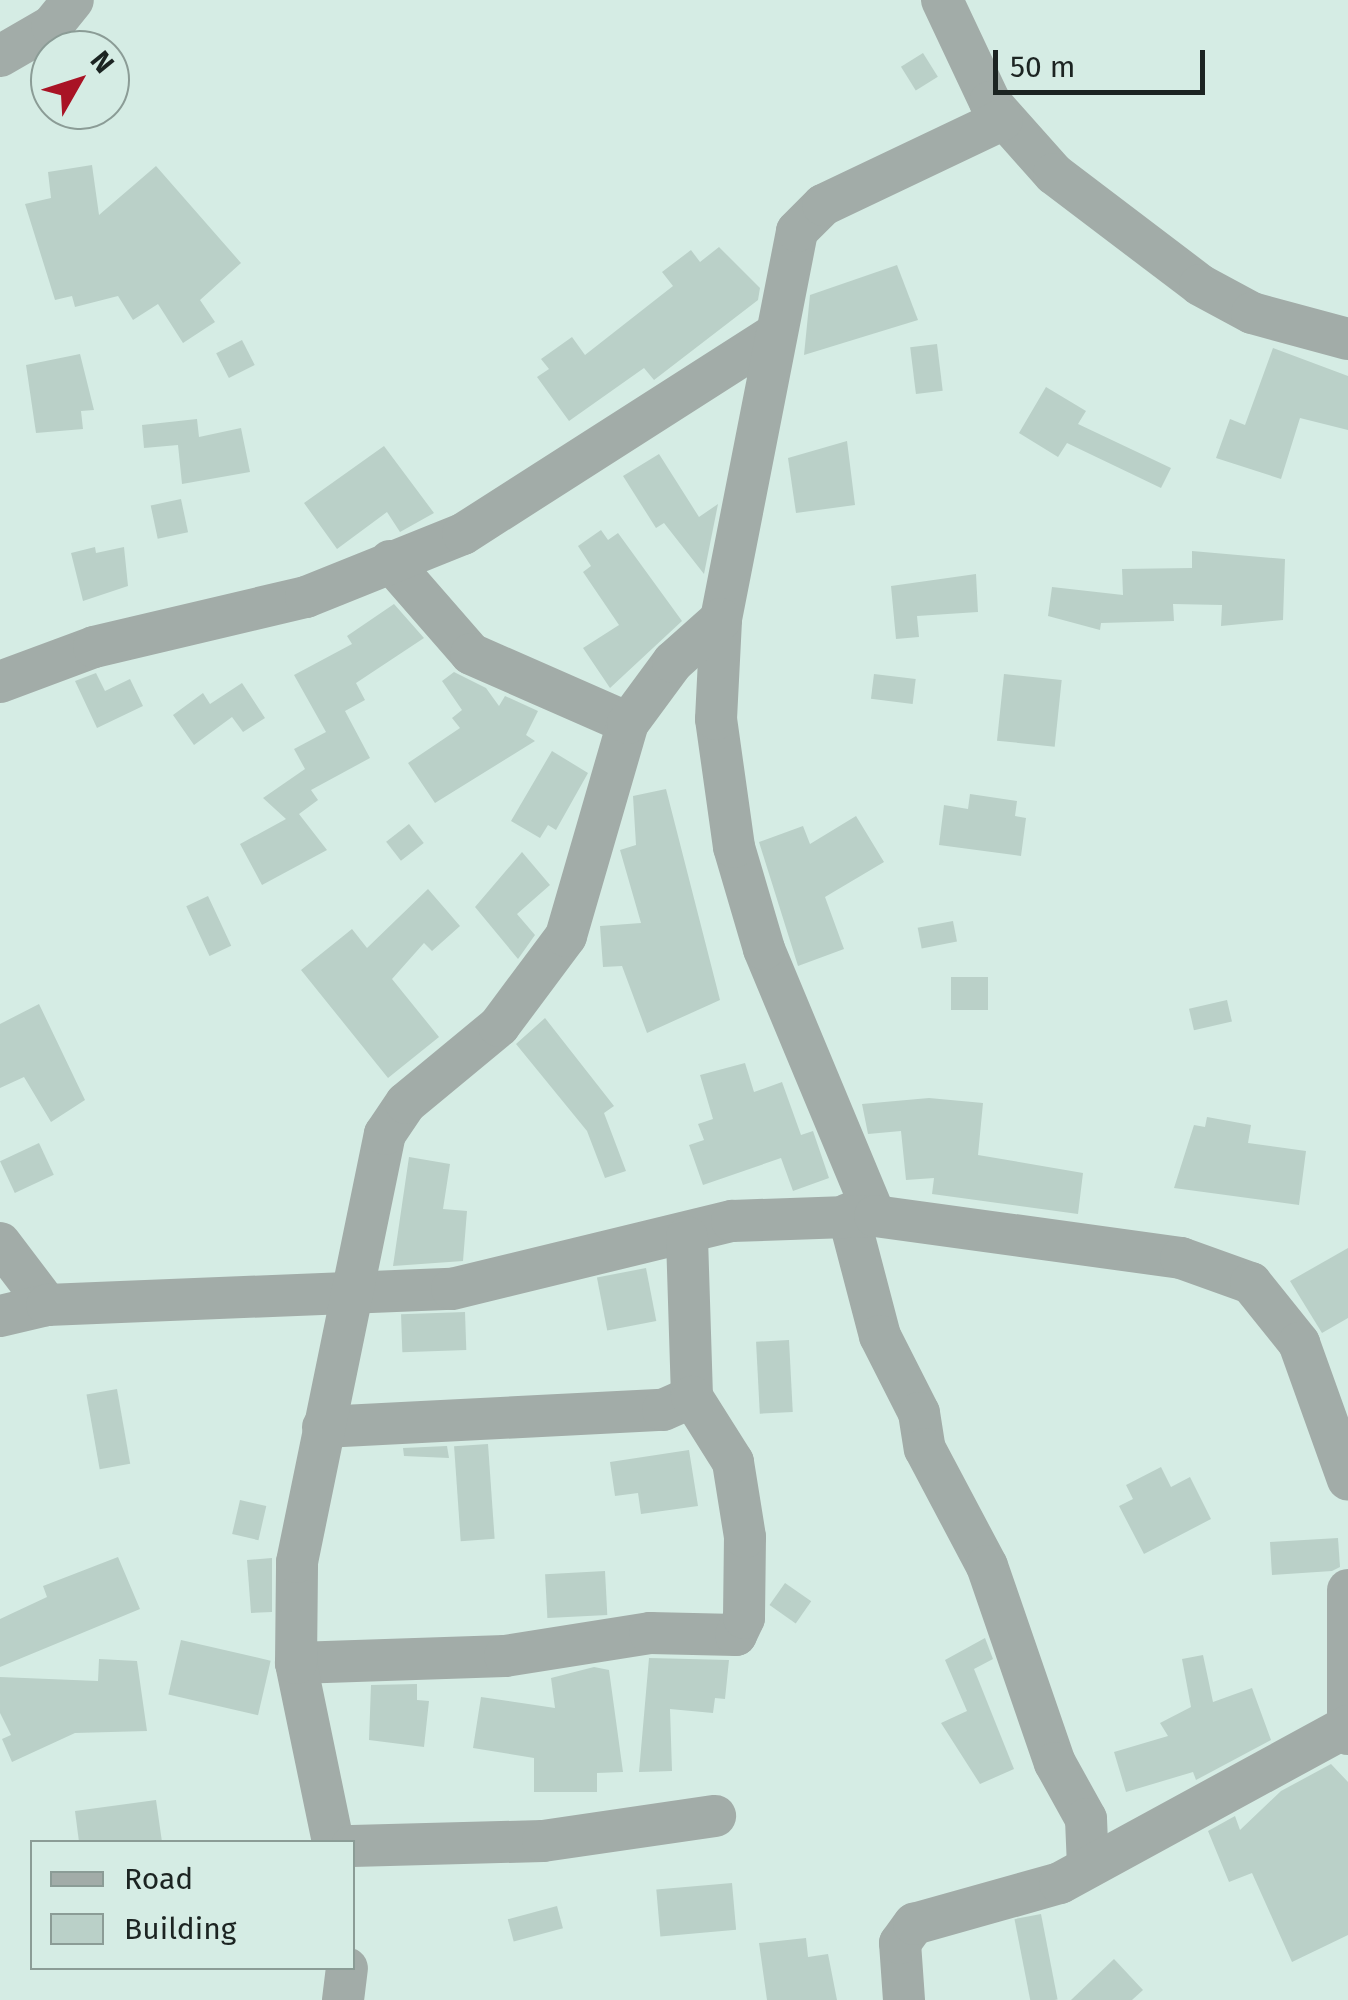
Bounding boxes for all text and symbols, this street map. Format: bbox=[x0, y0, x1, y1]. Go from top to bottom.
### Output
north arrow bbox=[30, 30, 130, 130]
scale bar bbox=[998, 30, 1210, 92]
text: N bbox=[83, 44, 121, 80]
text: 50 m bbox=[1010, 49, 1075, 85]
legend bbox=[30, 1840, 355, 1970]
text: Road bbox=[124, 1861, 193, 1897]
text: Building bbox=[124, 1911, 236, 1947]

